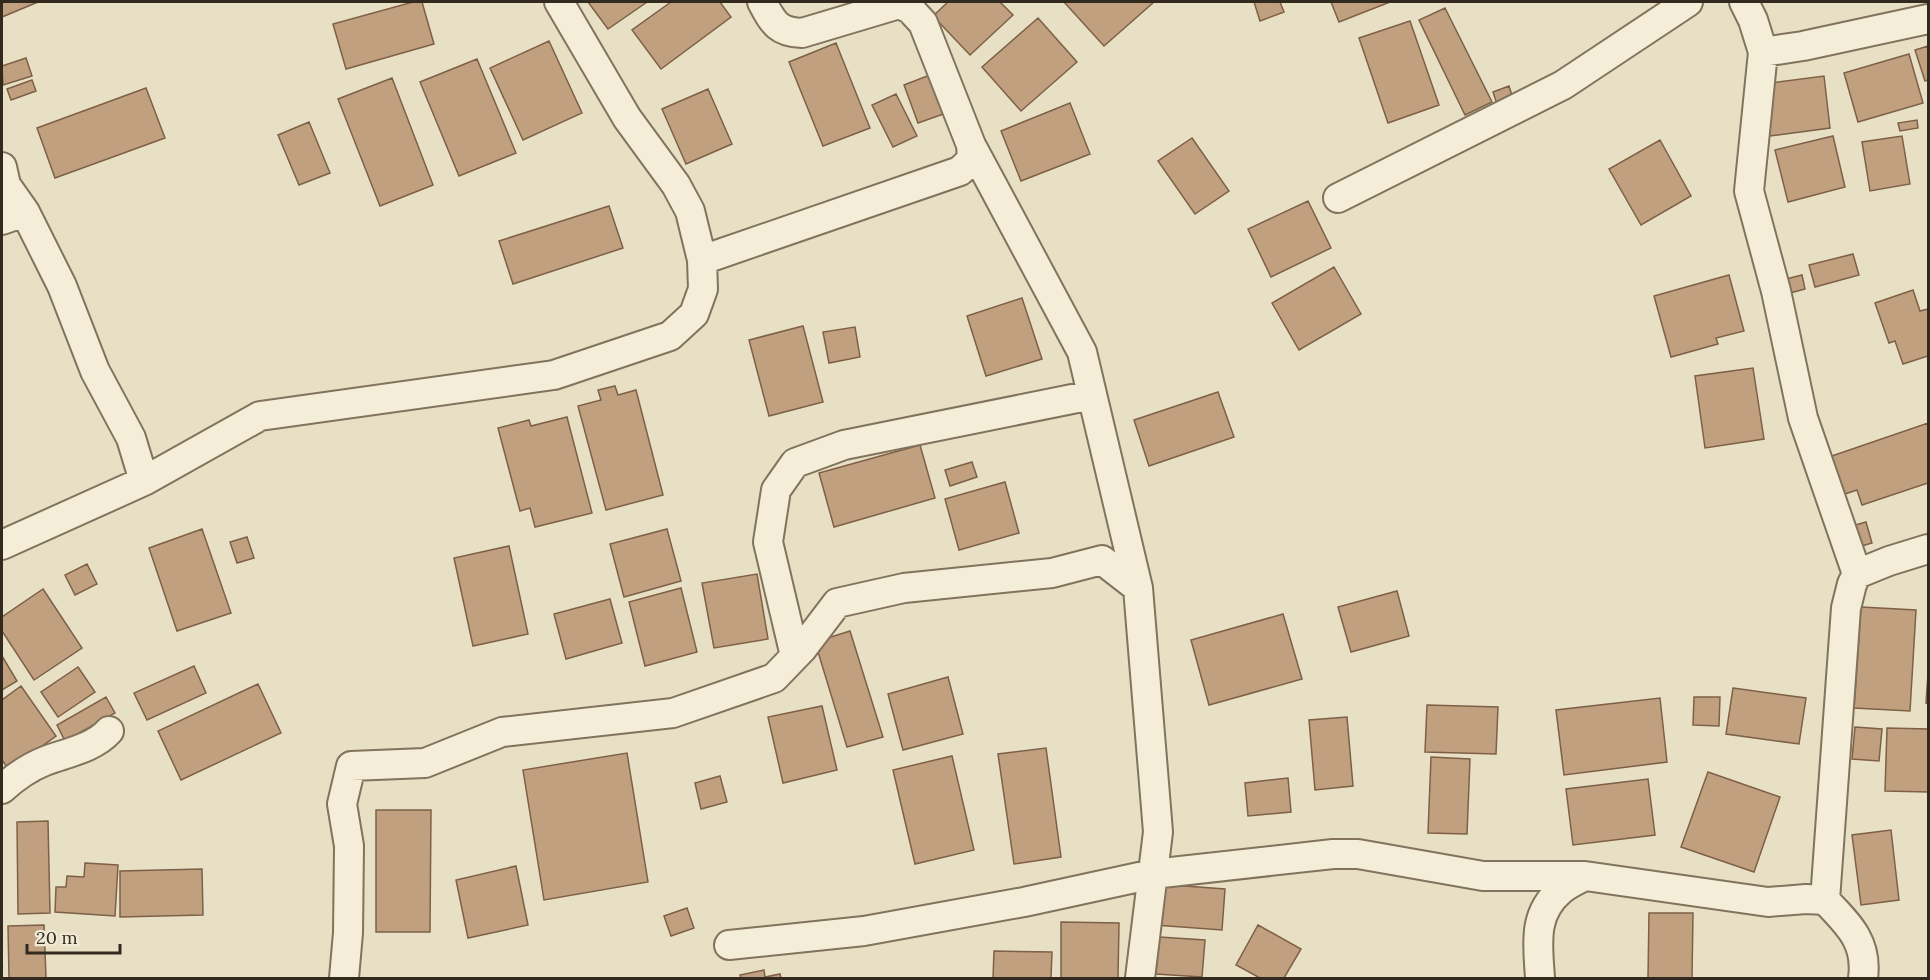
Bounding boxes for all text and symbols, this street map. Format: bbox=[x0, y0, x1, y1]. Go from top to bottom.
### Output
scale bar bbox=[27, 917, 120, 955]
text: 20 m bbox=[36, 926, 78, 949]

